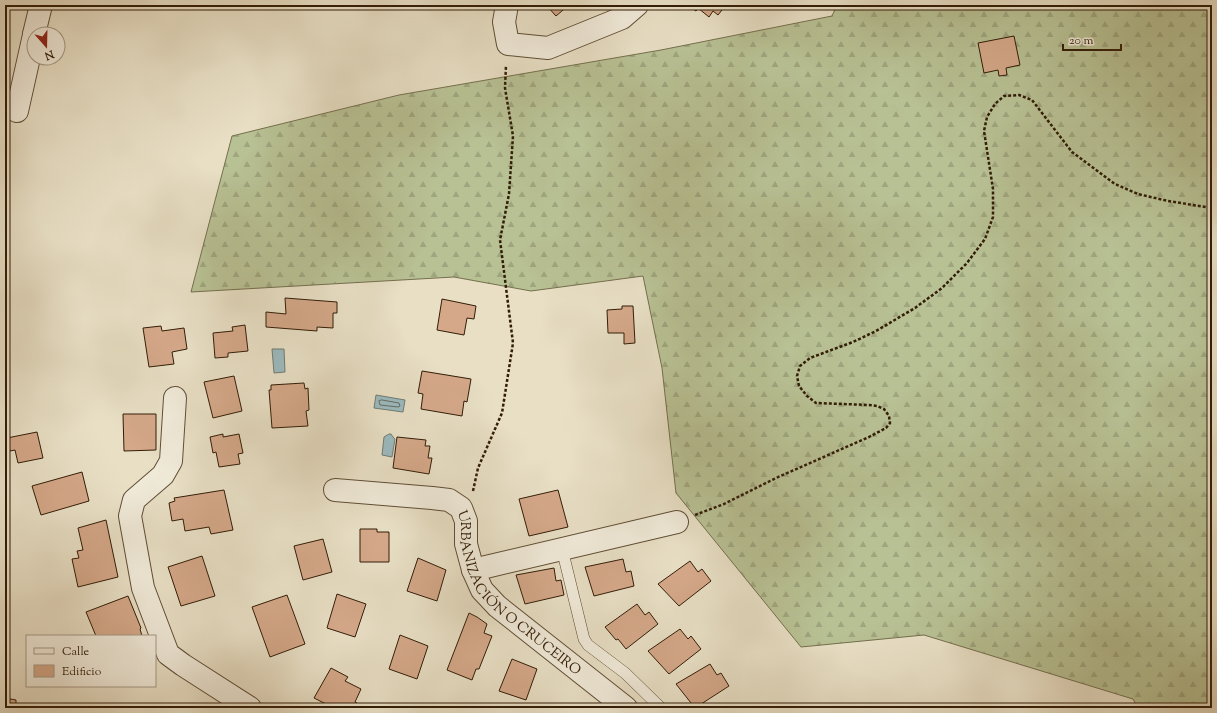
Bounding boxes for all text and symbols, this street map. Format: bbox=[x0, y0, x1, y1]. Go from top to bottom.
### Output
north arrow bbox=[26, 26, 66, 66]
scale bar bbox=[1063, 26, 1121, 52]
text: 20 m bbox=[1069, 32, 1094, 50]
text: N bbox=[42, 45, 57, 64]
street label: URBANIZACIÓN O CRUCEIRO bbox=[451, 508, 585, 681]
legend bbox=[26, 635, 156, 687]
text: Calle bbox=[62, 643, 90, 661]
text: Edificio bbox=[62, 663, 102, 681]

